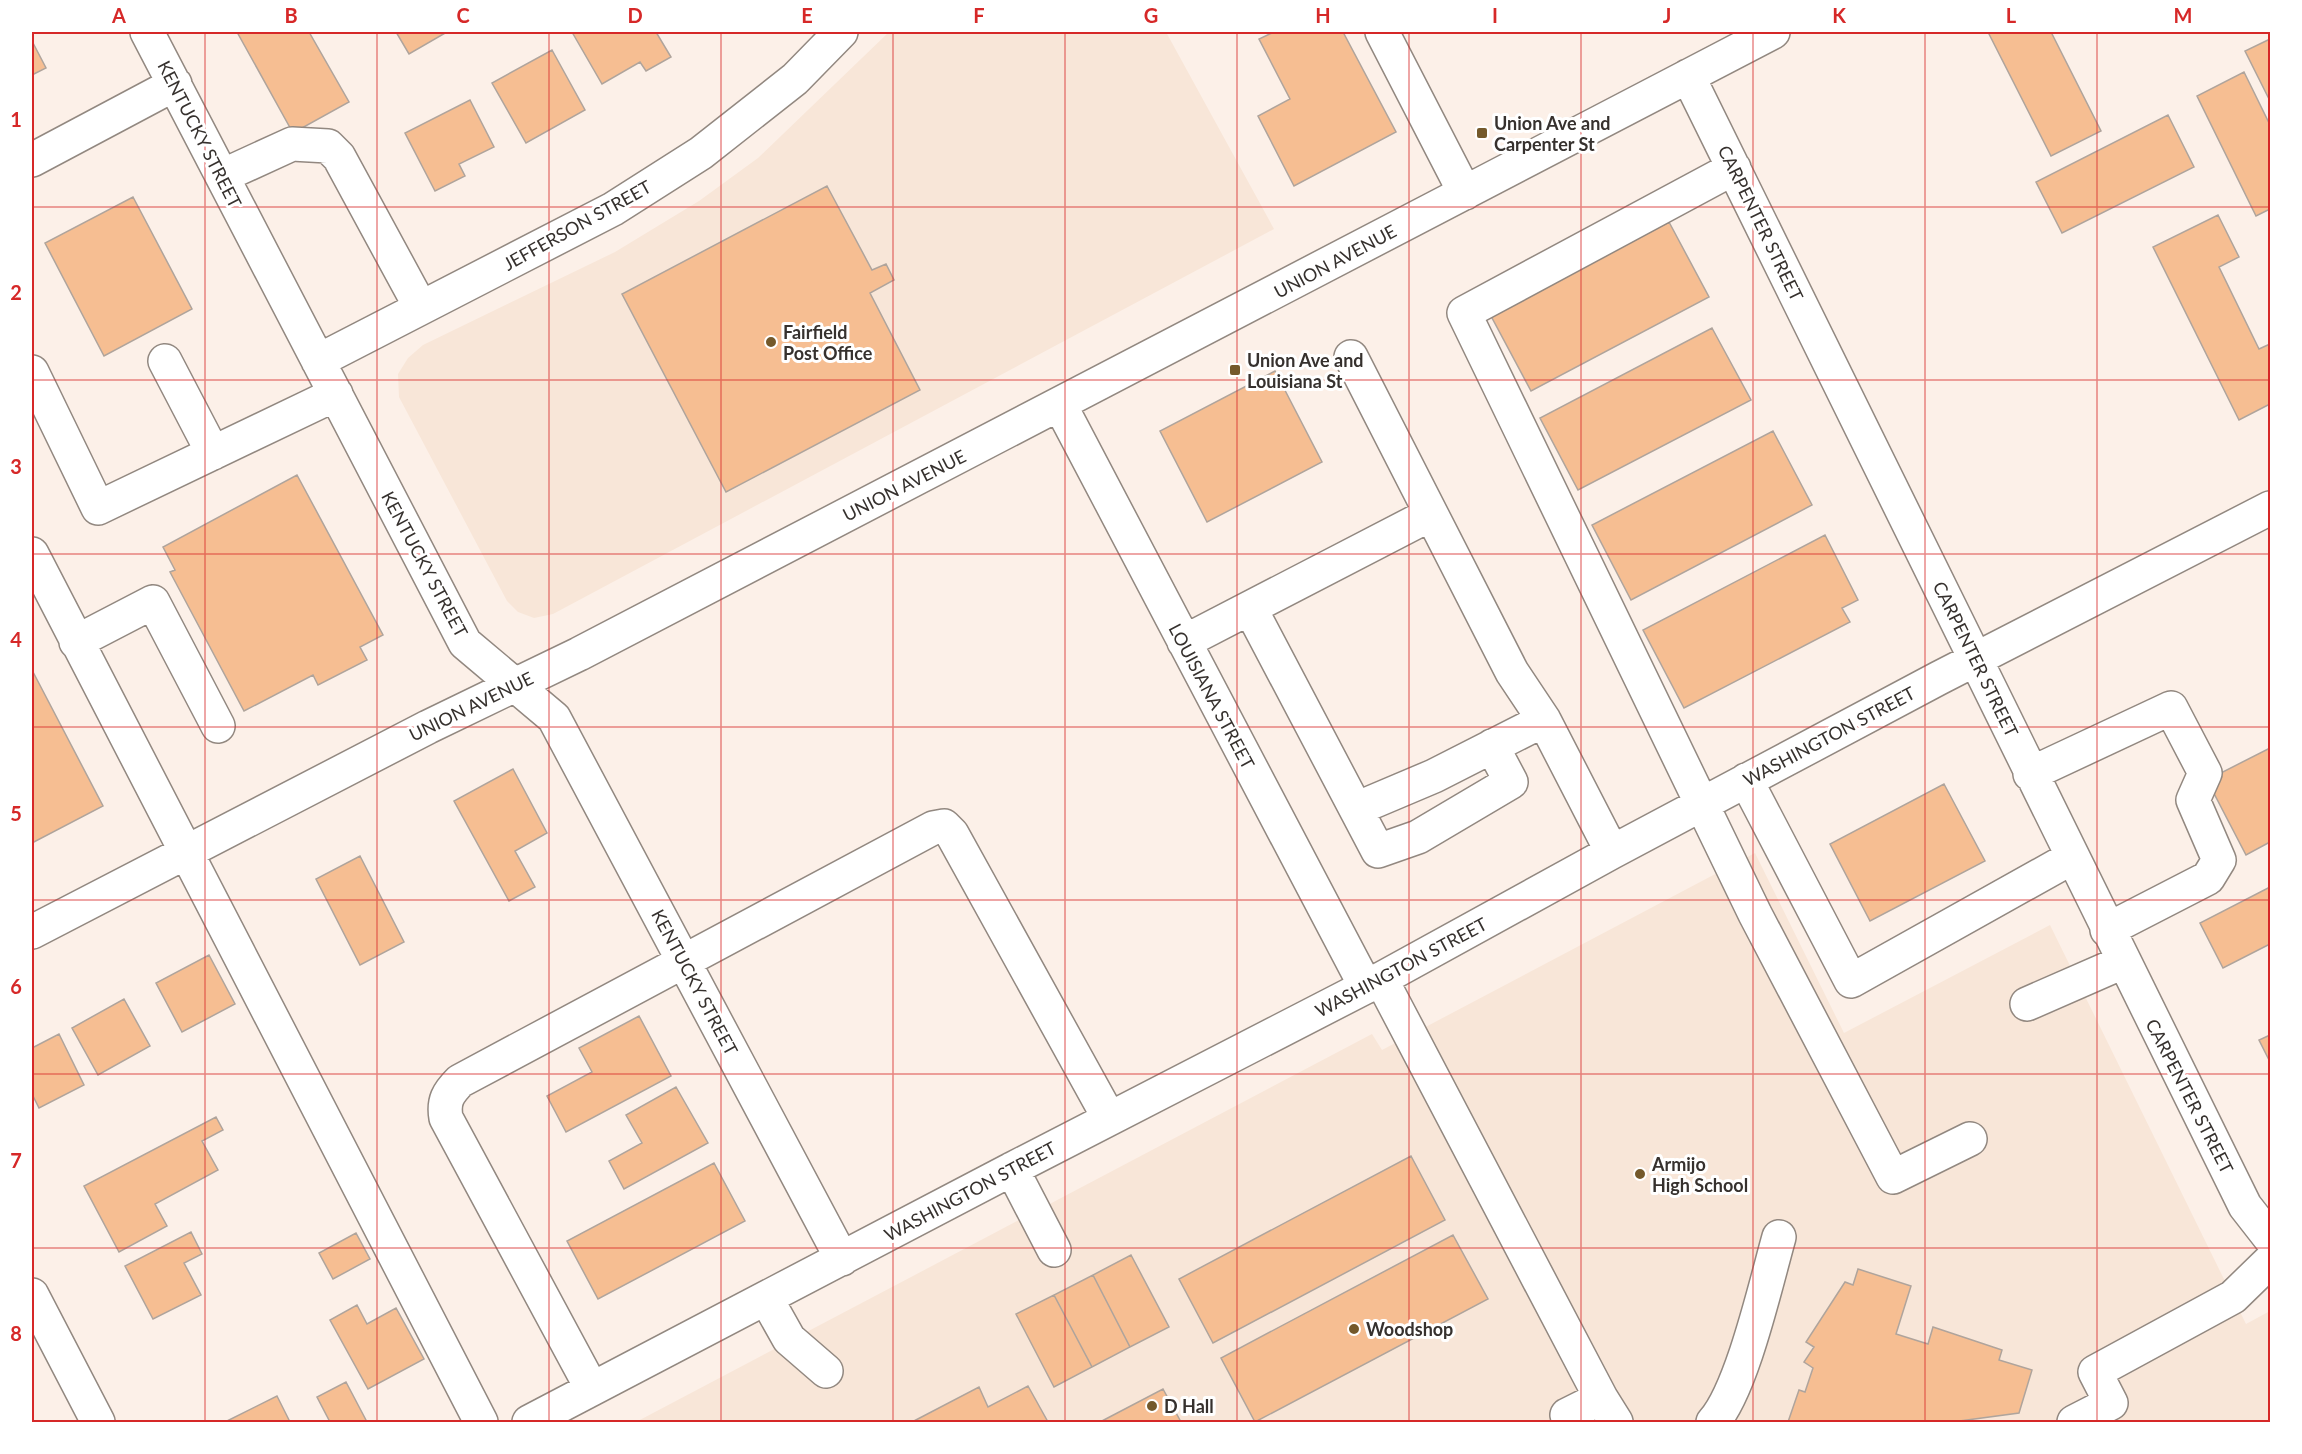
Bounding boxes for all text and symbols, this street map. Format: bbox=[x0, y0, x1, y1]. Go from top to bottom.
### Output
text: A bbox=[111, 3, 126, 27]
text: B bbox=[284, 3, 298, 27]
text: C bbox=[456, 3, 470, 27]
text: D bbox=[627, 3, 643, 27]
text: E bbox=[801, 3, 813, 27]
text: F bbox=[973, 3, 985, 27]
text: G bbox=[1144, 3, 1158, 27]
text: H bbox=[1315, 3, 1331, 27]
text: I bbox=[1492, 3, 1498, 27]
text: J bbox=[1663, 3, 1671, 27]
text: K bbox=[1832, 3, 1846, 27]
text: L bbox=[2006, 3, 2017, 27]
text: M bbox=[2174, 3, 2192, 27]
street label: KENTUCKY STREET bbox=[153, 57, 247, 212]
text: 1 bbox=[10, 107, 22, 131]
place label: Union Ave and Carpenter St bbox=[1494, 112, 1611, 155]
marker: Union Ave and Carpenter St bbox=[1475, 126, 1489, 140]
street label: CARPENTER STREET bbox=[1714, 142, 1808, 305]
street label: JEFFERSON STREET bbox=[499, 175, 655, 275]
street label: UNION AVENUE bbox=[1270, 220, 1400, 302]
text: 2 bbox=[10, 280, 22, 304]
place label: Fairfield Post Office bbox=[783, 321, 873, 364]
marker: Fairfield Post Office bbox=[764, 335, 778, 349]
place label: Union Ave and Louisiana St bbox=[1247, 349, 1364, 392]
marker: Union Ave and Louisiana St bbox=[1228, 363, 1242, 377]
street label: UNION AVENUE bbox=[839, 444, 969, 526]
text: 3 bbox=[10, 454, 22, 478]
street label: KENTUCKY STREET bbox=[377, 487, 473, 641]
street label: CARPENTER STREET bbox=[1929, 578, 2023, 741]
street label: LOUISIANA STREET bbox=[1164, 620, 1260, 773]
text: 4 bbox=[10, 627, 22, 651]
street label: UNION AVENUE bbox=[405, 666, 537, 746]
street label: WASHINGTON STREET bbox=[1739, 681, 1919, 791]
text: 5 bbox=[10, 801, 22, 825]
street label: KENTUCKY STREET bbox=[647, 905, 743, 1059]
street label: WASHINGTON STREET bbox=[1311, 912, 1491, 1022]
text: 6 bbox=[10, 974, 22, 998]
street label: CARPENTER STREET bbox=[2142, 1015, 2239, 1177]
street label: WASHINGTON STREET bbox=[880, 1136, 1060, 1246]
text: 7 bbox=[10, 1148, 22, 1172]
place label: Armijo High School bbox=[1651, 1153, 1748, 1196]
marker: Armijo High School bbox=[1633, 1167, 1647, 1181]
place label: Woodshop bbox=[1366, 1318, 1453, 1340]
text: 8 bbox=[10, 1321, 22, 1345]
marker: Woodshop bbox=[1347, 1322, 1361, 1336]
place label: D Hall bbox=[1164, 1395, 1214, 1417]
marker: D Hall bbox=[1145, 1399, 1159, 1413]

